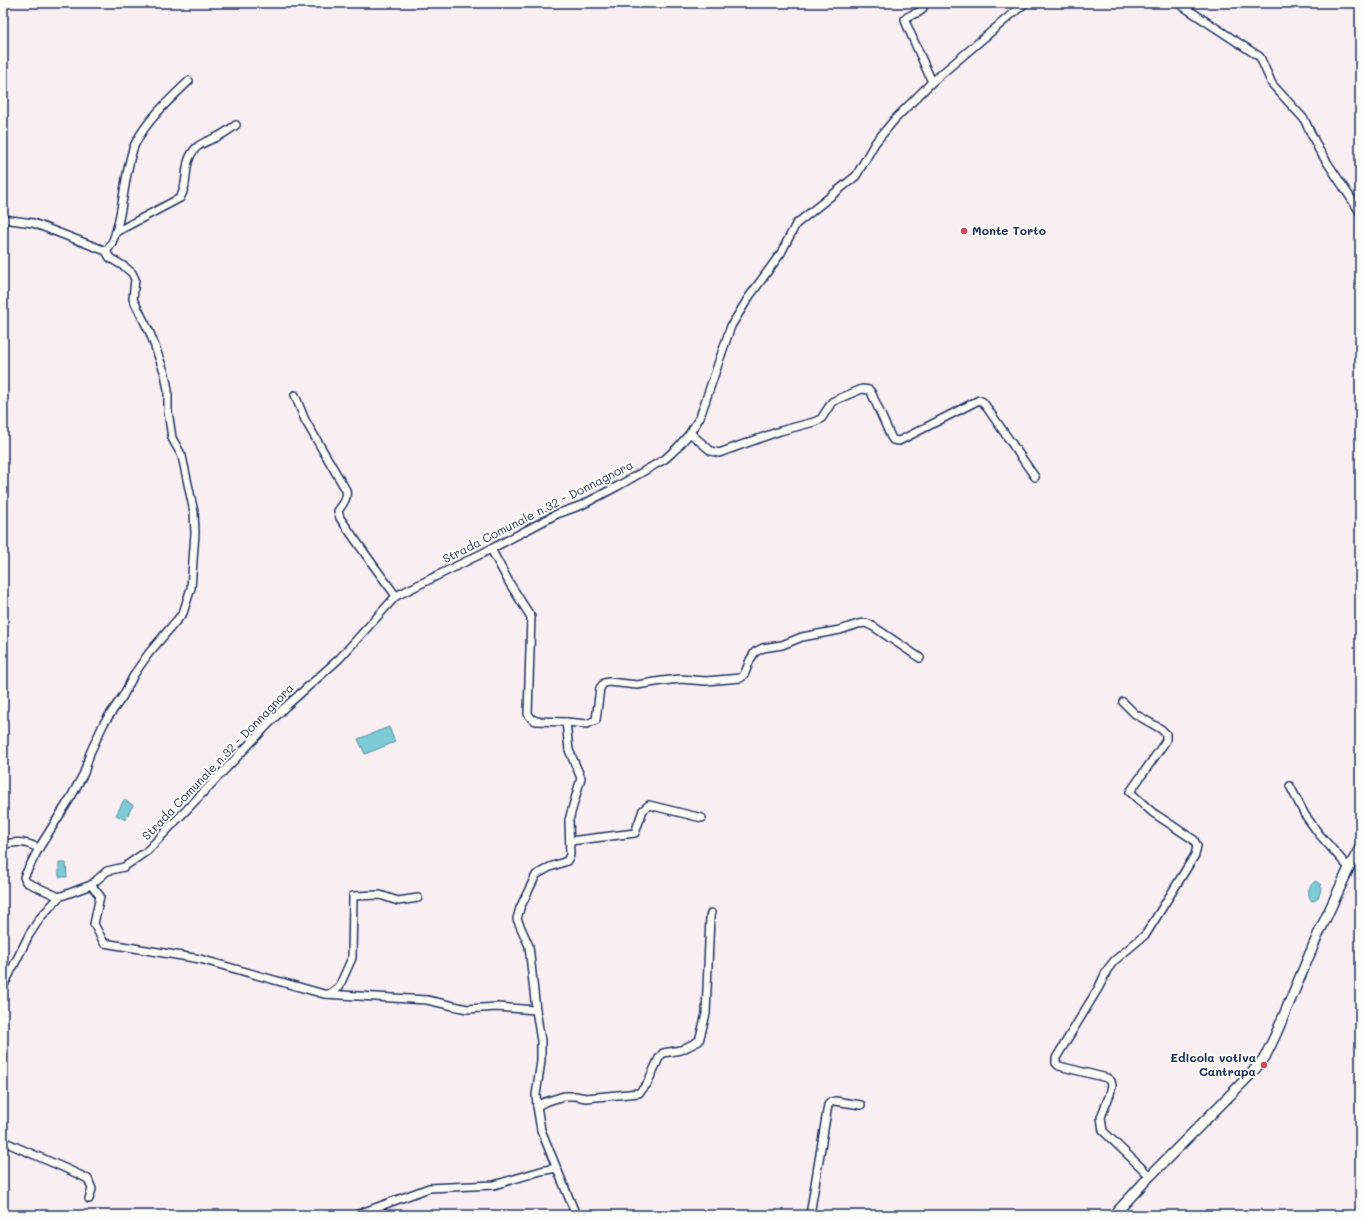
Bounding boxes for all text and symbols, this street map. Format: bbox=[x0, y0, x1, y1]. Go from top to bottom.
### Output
place label: Monte Torto bbox=[972, 222, 1046, 238]
marker: Monte Torto bbox=[959, 226, 969, 236]
street label: Strada Comunale n.32 - Donnagnora bbox=[440, 456, 635, 566]
street label: Strada Comunale n.32 - Donnagnora bbox=[138, 680, 297, 843]
place label: Edicola votiva Cantrapa bbox=[1170, 1049, 1256, 1079]
marker: Edicola votiva Cantrapa bbox=[1259, 1060, 1269, 1070]

